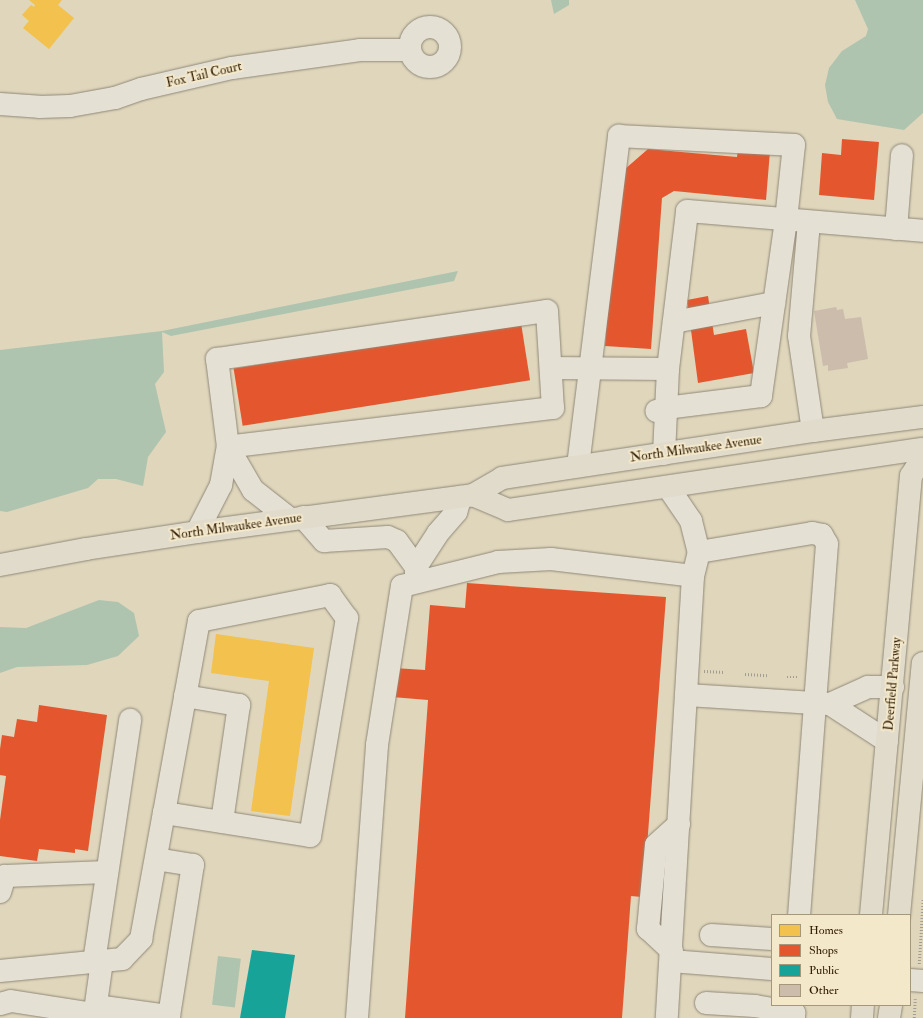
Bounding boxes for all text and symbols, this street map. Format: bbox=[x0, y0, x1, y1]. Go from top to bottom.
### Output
street label: Fox Tail Court bbox=[165, 59, 243, 91]
street label: North Milwaukee Avenue bbox=[629, 432, 763, 466]
street label: North Milwaukee Avenue bbox=[169, 510, 303, 544]
street label: Deerfield Parkway bbox=[881, 637, 905, 731]
legend bbox=[771, 914, 911, 1006]
text: Homes bbox=[809, 923, 843, 938]
text: Shops bbox=[809, 943, 838, 958]
text: Public bbox=[809, 963, 839, 978]
text: Other bbox=[809, 983, 838, 998]

